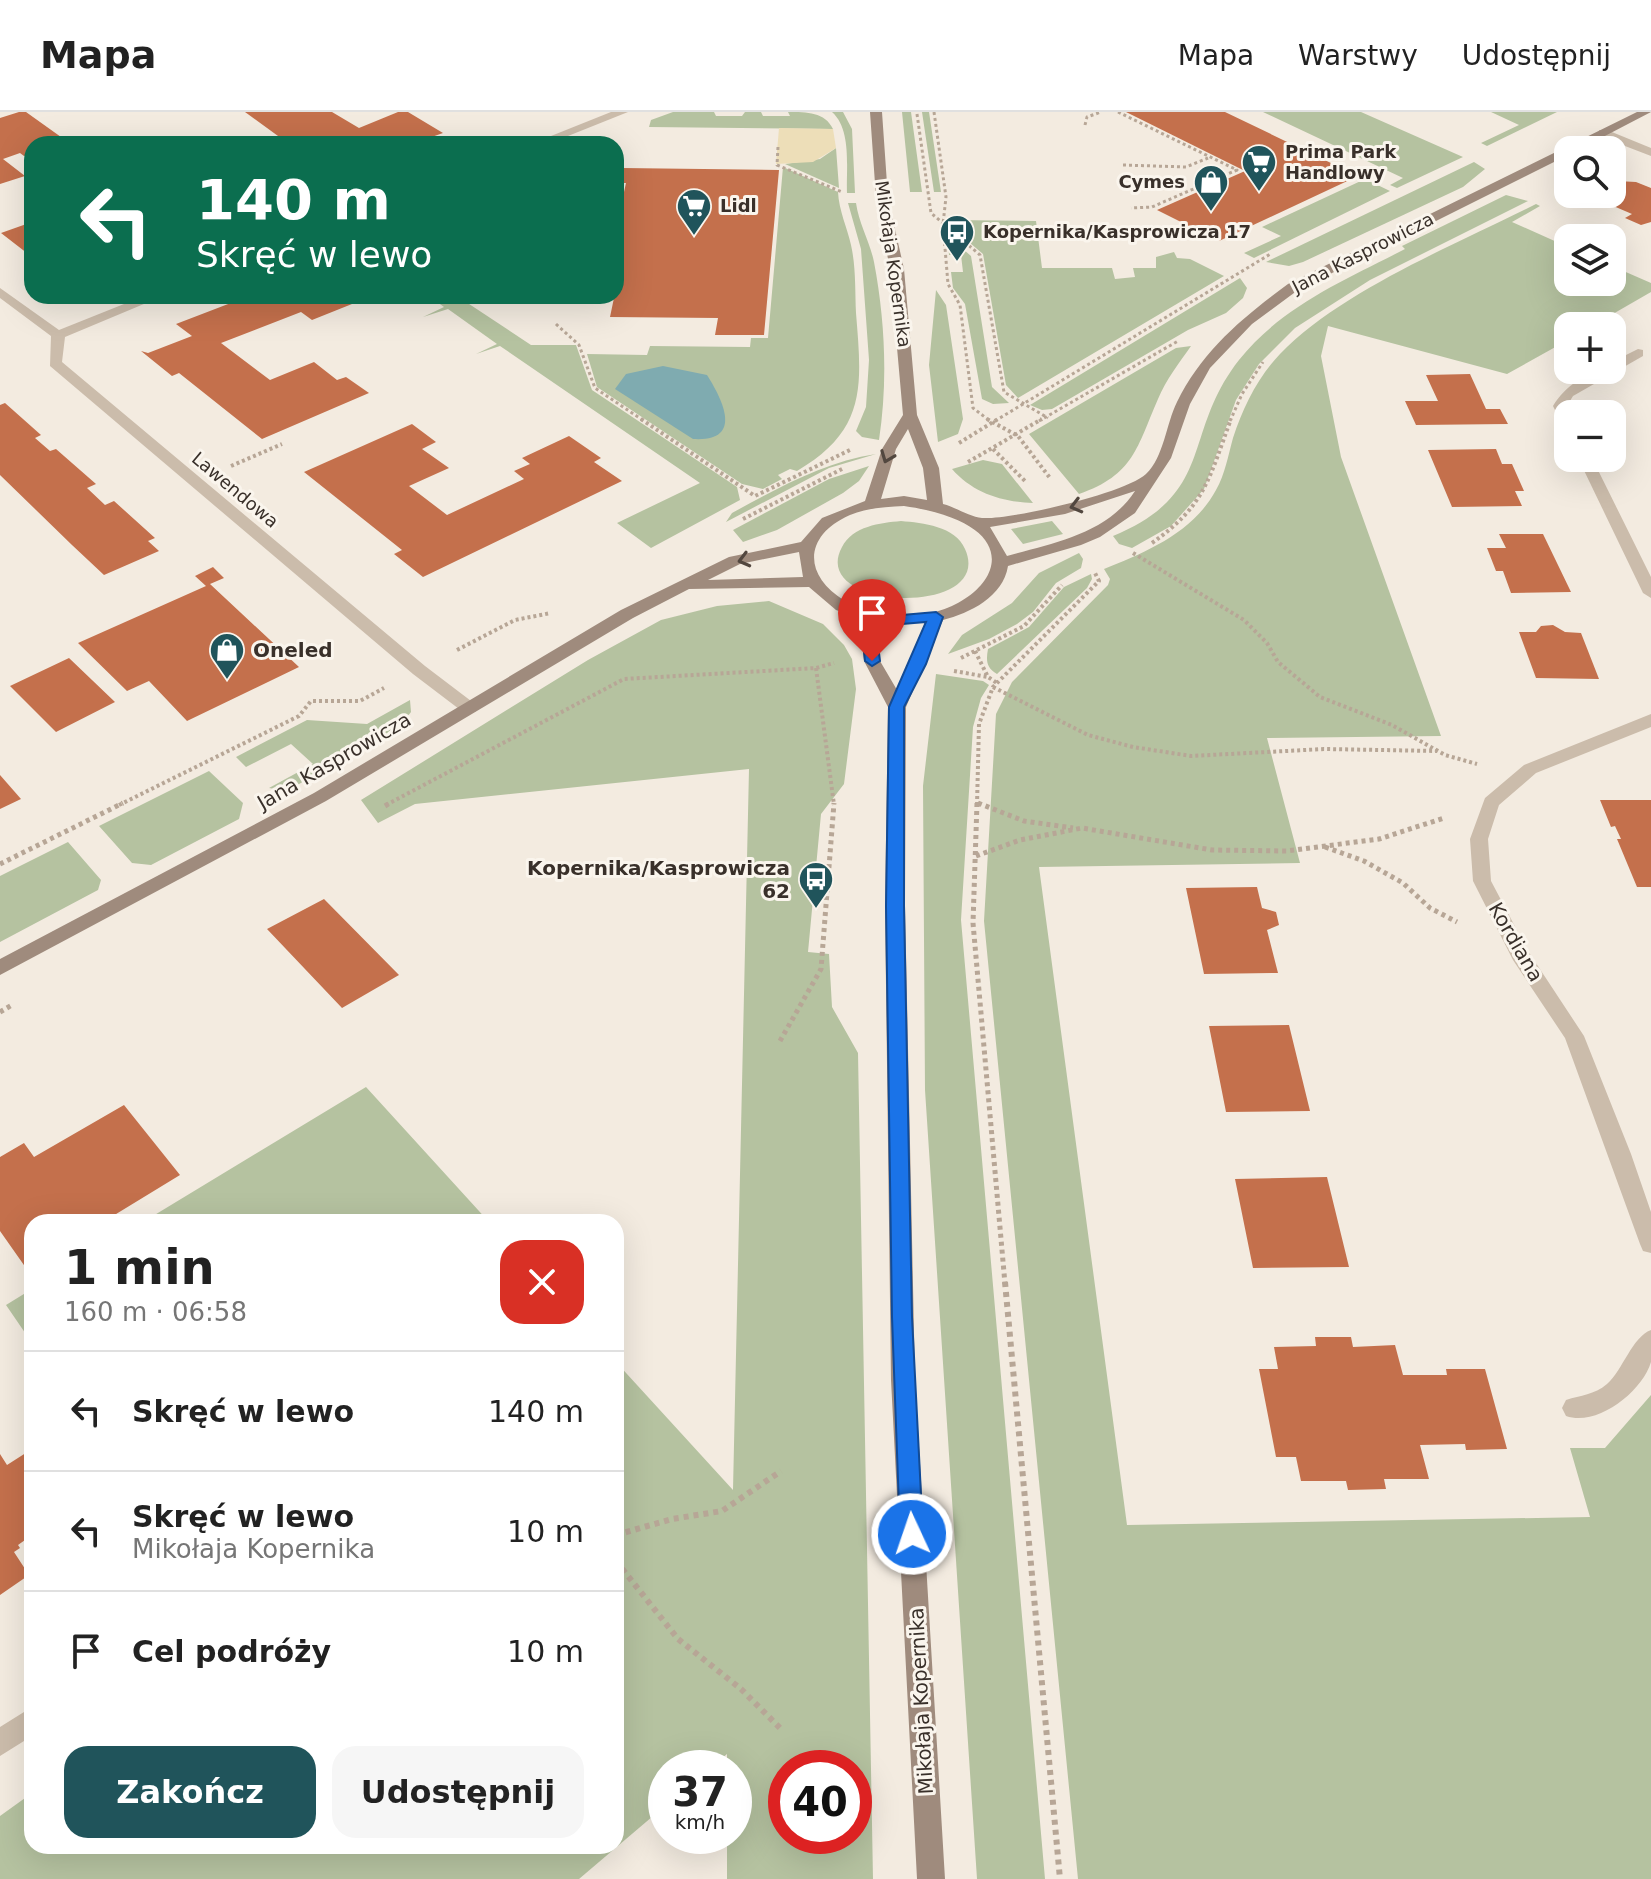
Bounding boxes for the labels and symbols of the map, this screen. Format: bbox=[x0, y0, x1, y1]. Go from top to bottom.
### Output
place label: Prima Park Handlowy bbox=[1285, 141, 1397, 183]
supermarket icon: Prima Park Handlowy bbox=[1240, 143, 1278, 193]
shop icon: Cymes bbox=[1192, 163, 1230, 213]
place label: Cymes bbox=[1118, 171, 1185, 192]
street label: Mikołaja Kopernika bbox=[871, 179, 916, 349]
supermarket icon: Lidl bbox=[675, 187, 713, 237]
place label: Lidl bbox=[720, 195, 757, 216]
street label: Jana Kasprowicza bbox=[1288, 208, 1437, 298]
bus stop icon: Kopernika/Kasprowicza 17 bbox=[938, 213, 976, 263]
place label: Kopernika/Kasprowicza 17 bbox=[983, 221, 1251, 242]
street label: Lawendowa bbox=[188, 447, 283, 532]
one-way arrow bbox=[880, 450, 897, 464]
one-way arrow bbox=[1069, 497, 1083, 514]
one-way arrow bbox=[737, 550, 751, 567]
pin bbox=[838, 579, 906, 661]
shop icon: Oneled bbox=[208, 631, 246, 681]
place label: Oneled bbox=[253, 638, 333, 662]
street label: Jana Kasprowicza bbox=[251, 707, 415, 816]
place label: Kopernika/Kasprowicza 62 bbox=[527, 856, 790, 903]
bus stop icon: Kopernika/Kasprowicza 62 bbox=[797, 860, 835, 910]
street label: Kordiana bbox=[1484, 898, 1548, 986]
position arrow bbox=[870, 1492, 954, 1576]
street label: Mikołaja Kopernika bbox=[904, 1607, 938, 1795]
speed limit sign: 40 bbox=[768, 1750, 872, 1854]

